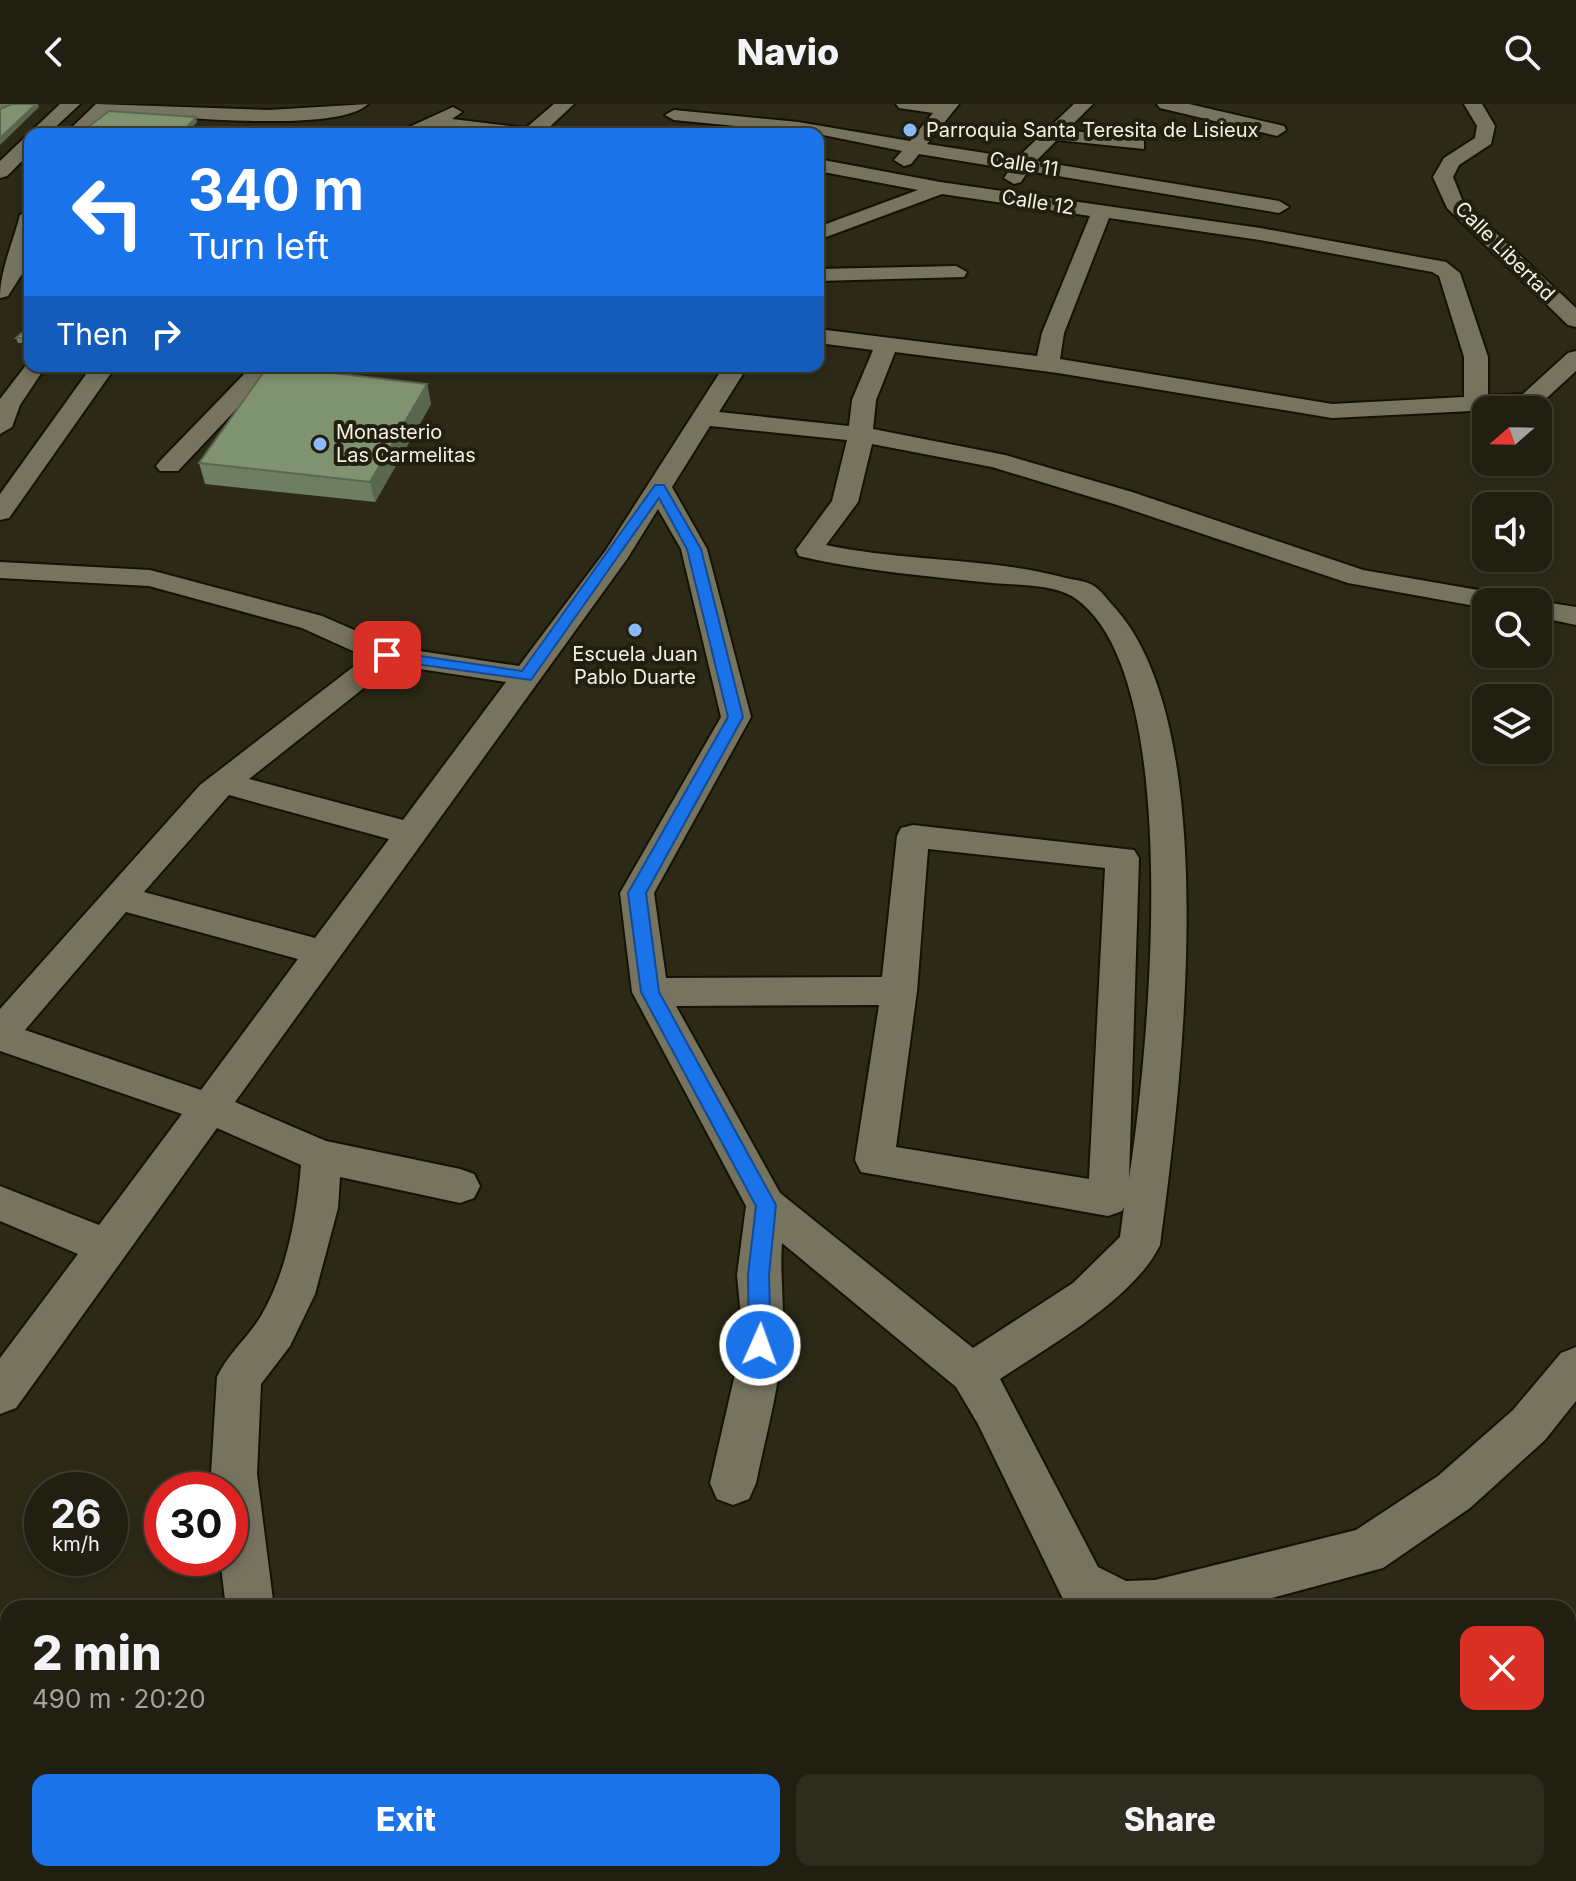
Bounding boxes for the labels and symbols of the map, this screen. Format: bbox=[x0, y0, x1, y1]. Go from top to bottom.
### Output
place label: Parroquia Santa Teresita de Lisieux bbox=[926, 118, 1259, 142]
marker: Parroquia Santa Teresita de Lisieux bbox=[901, 121, 919, 139]
street label: Calle 11 bbox=[988, 147, 1060, 181]
street label: Calle 12 bbox=[1000, 184, 1076, 220]
street label: Calle Libertad bbox=[1450, 196, 1560, 306]
north arrow bbox=[1472, 396, 1552, 476]
place label: Monasterio Las Carmelitas bbox=[336, 420, 476, 467]
marker: Monasterio Las Carmelitas bbox=[311, 435, 329, 453]
pin bbox=[353, 621, 421, 689]
marker: Escuela Juan Pablo Duarte bbox=[626, 621, 644, 639]
place label: Escuela Juan Pablo Duarte bbox=[572, 642, 698, 689]
position arrow bbox=[718, 1303, 802, 1387]
speed limit sign: 30 bbox=[144, 1472, 248, 1576]

